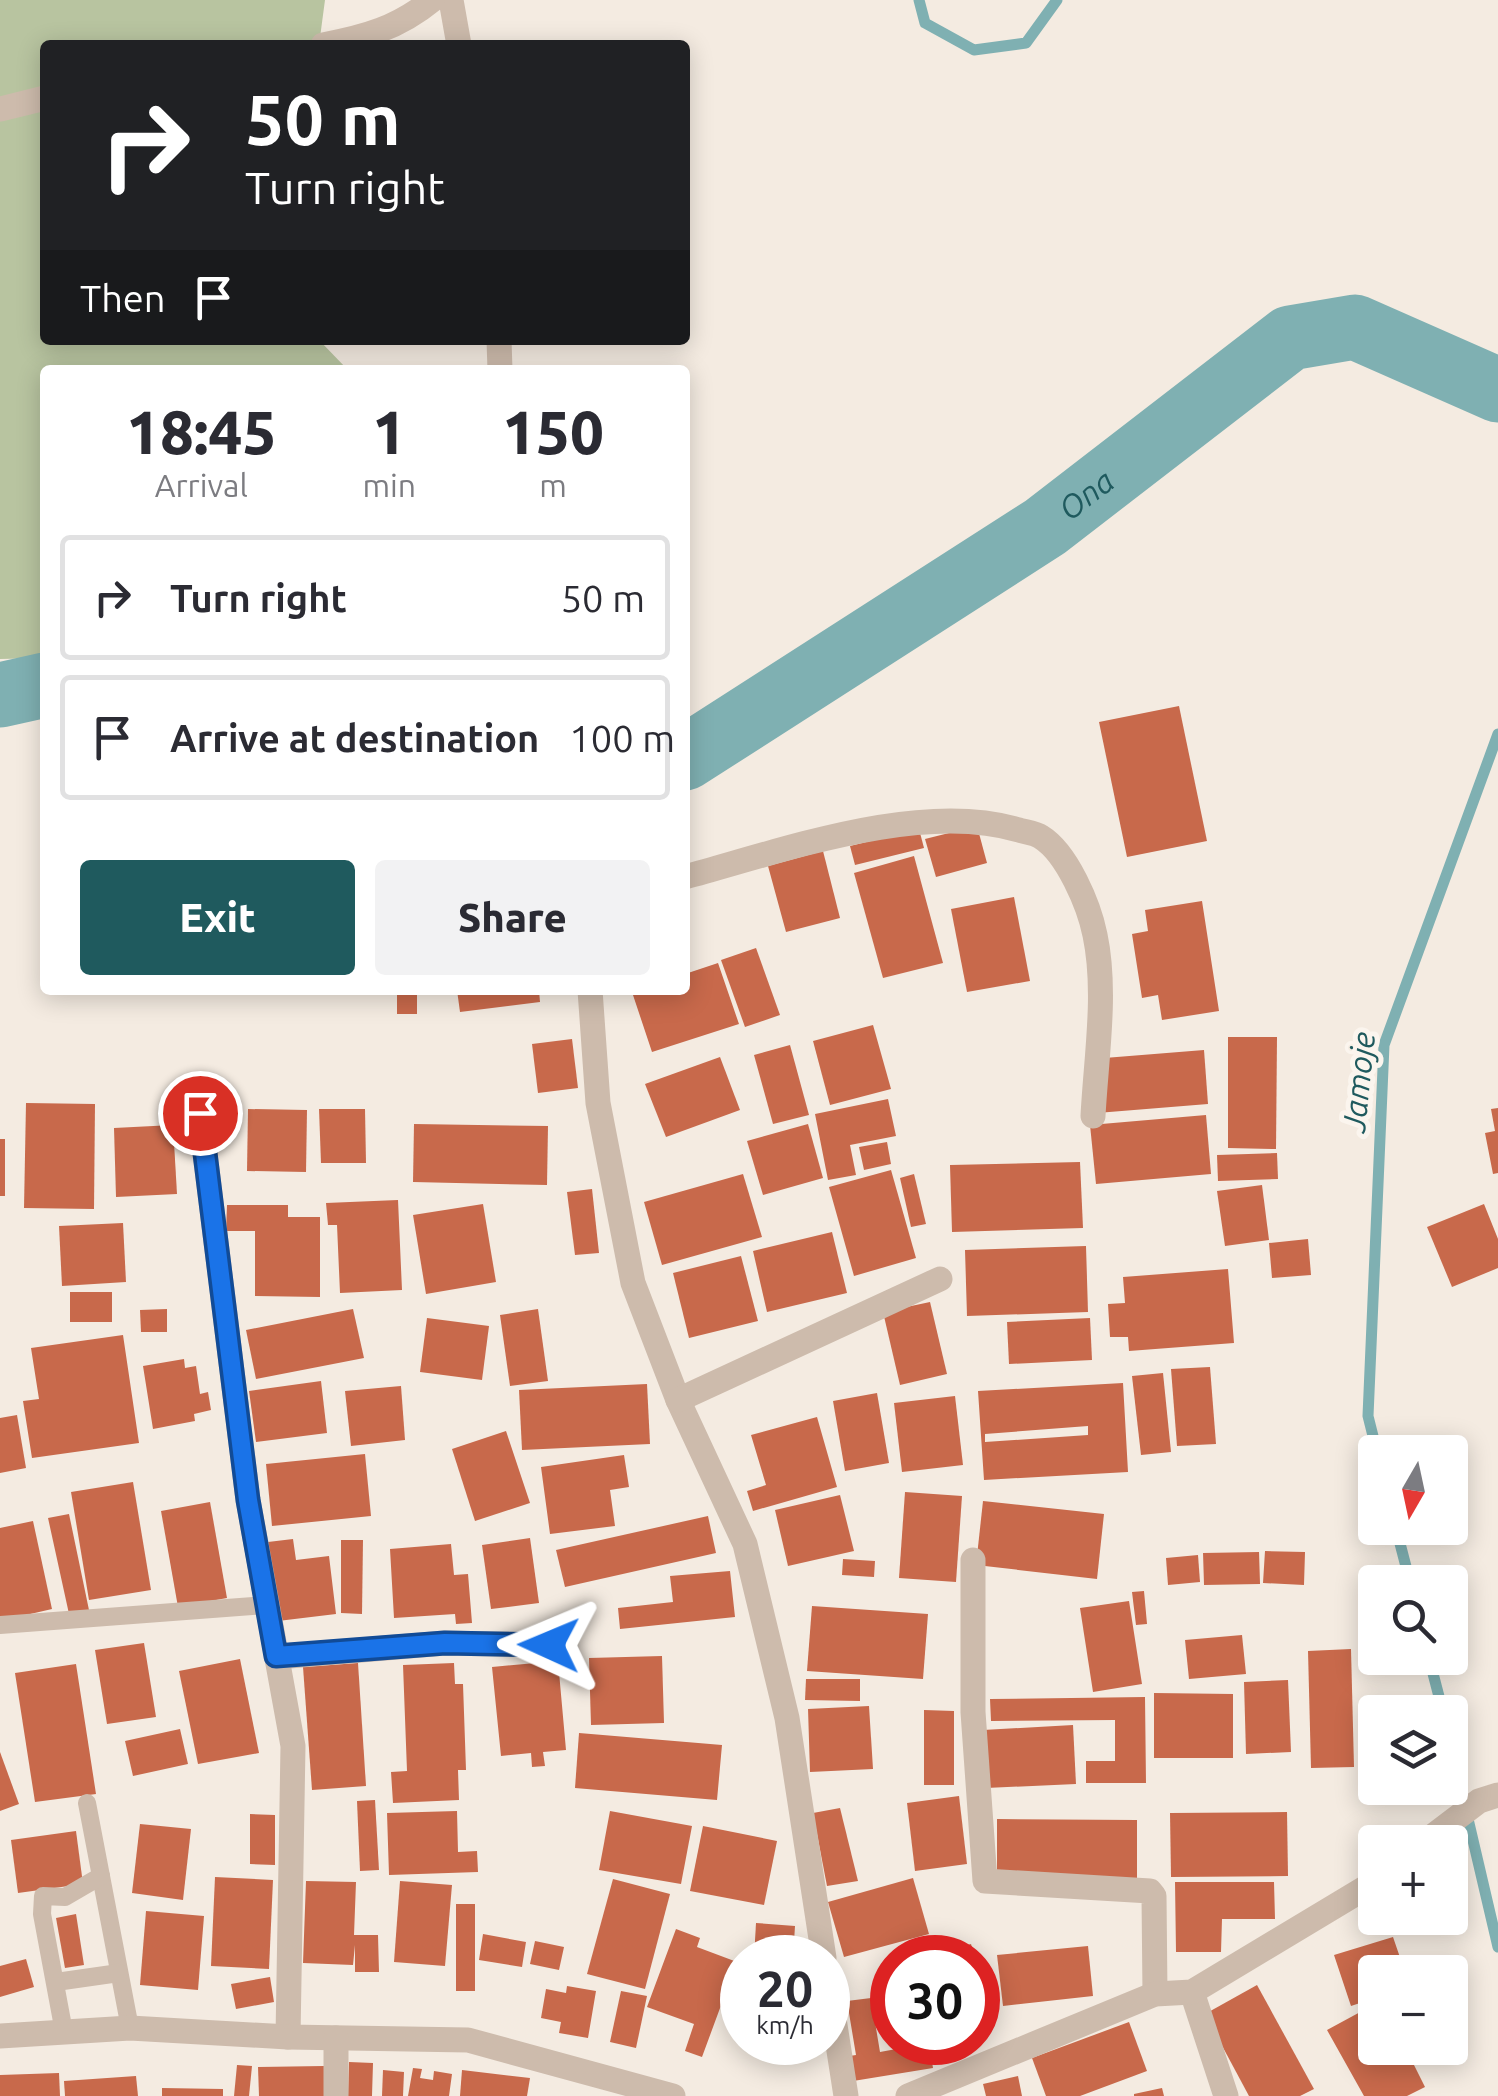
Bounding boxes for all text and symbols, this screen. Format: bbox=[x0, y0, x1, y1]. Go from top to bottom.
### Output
icon: right bbox=[80, 80, 210, 210]
text: 50 m bbox=[245, 80, 401, 158]
text: Turn right bbox=[245, 162, 445, 213]
icon: arrive bbox=[186, 270, 241, 325]
text: Then bbox=[80, 277, 166, 319]
text: 18:45 bbox=[126, 398, 276, 465]
text: 1 bbox=[372, 398, 406, 465]
text: 150 bbox=[502, 398, 604, 465]
water label: Ona bbox=[1051, 462, 1120, 527]
text: Arrival bbox=[155, 467, 248, 503]
text: min bbox=[362, 467, 416, 503]
text: m bbox=[539, 467, 567, 503]
icon: right bbox=[85, 570, 140, 625]
text: Turn right bbox=[170, 577, 347, 619]
text: 50 m bbox=[561, 577, 645, 619]
icon: arrive bbox=[85, 710, 140, 765]
text: Arrive at destination bbox=[170, 717, 539, 759]
text: 100 m bbox=[569, 717, 675, 759]
button: Exit bbox=[80, 860, 355, 975]
button: Share bbox=[375, 860, 650, 975]
water label: Jamoje bbox=[1335, 1030, 1381, 1136]
pin bbox=[158, 1071, 243, 1156]
icon: arrive bbox=[173, 1086, 228, 1141]
north arrow bbox=[1358, 1435, 1468, 1545]
map controls bbox=[1358, 1435, 1468, 2065]
button: search bbox=[1358, 1565, 1468, 1675]
position arrow bbox=[497, 1593, 601, 1697]
button: layers bbox=[1358, 1695, 1468, 1805]
button: + bbox=[1358, 1825, 1468, 1935]
speed limit sign: 30 bbox=[870, 1935, 1000, 2065]
button: − bbox=[1358, 1955, 1468, 2065]
text: 20 bbox=[757, 1960, 813, 2016]
text: km/h bbox=[756, 2011, 814, 2039]

